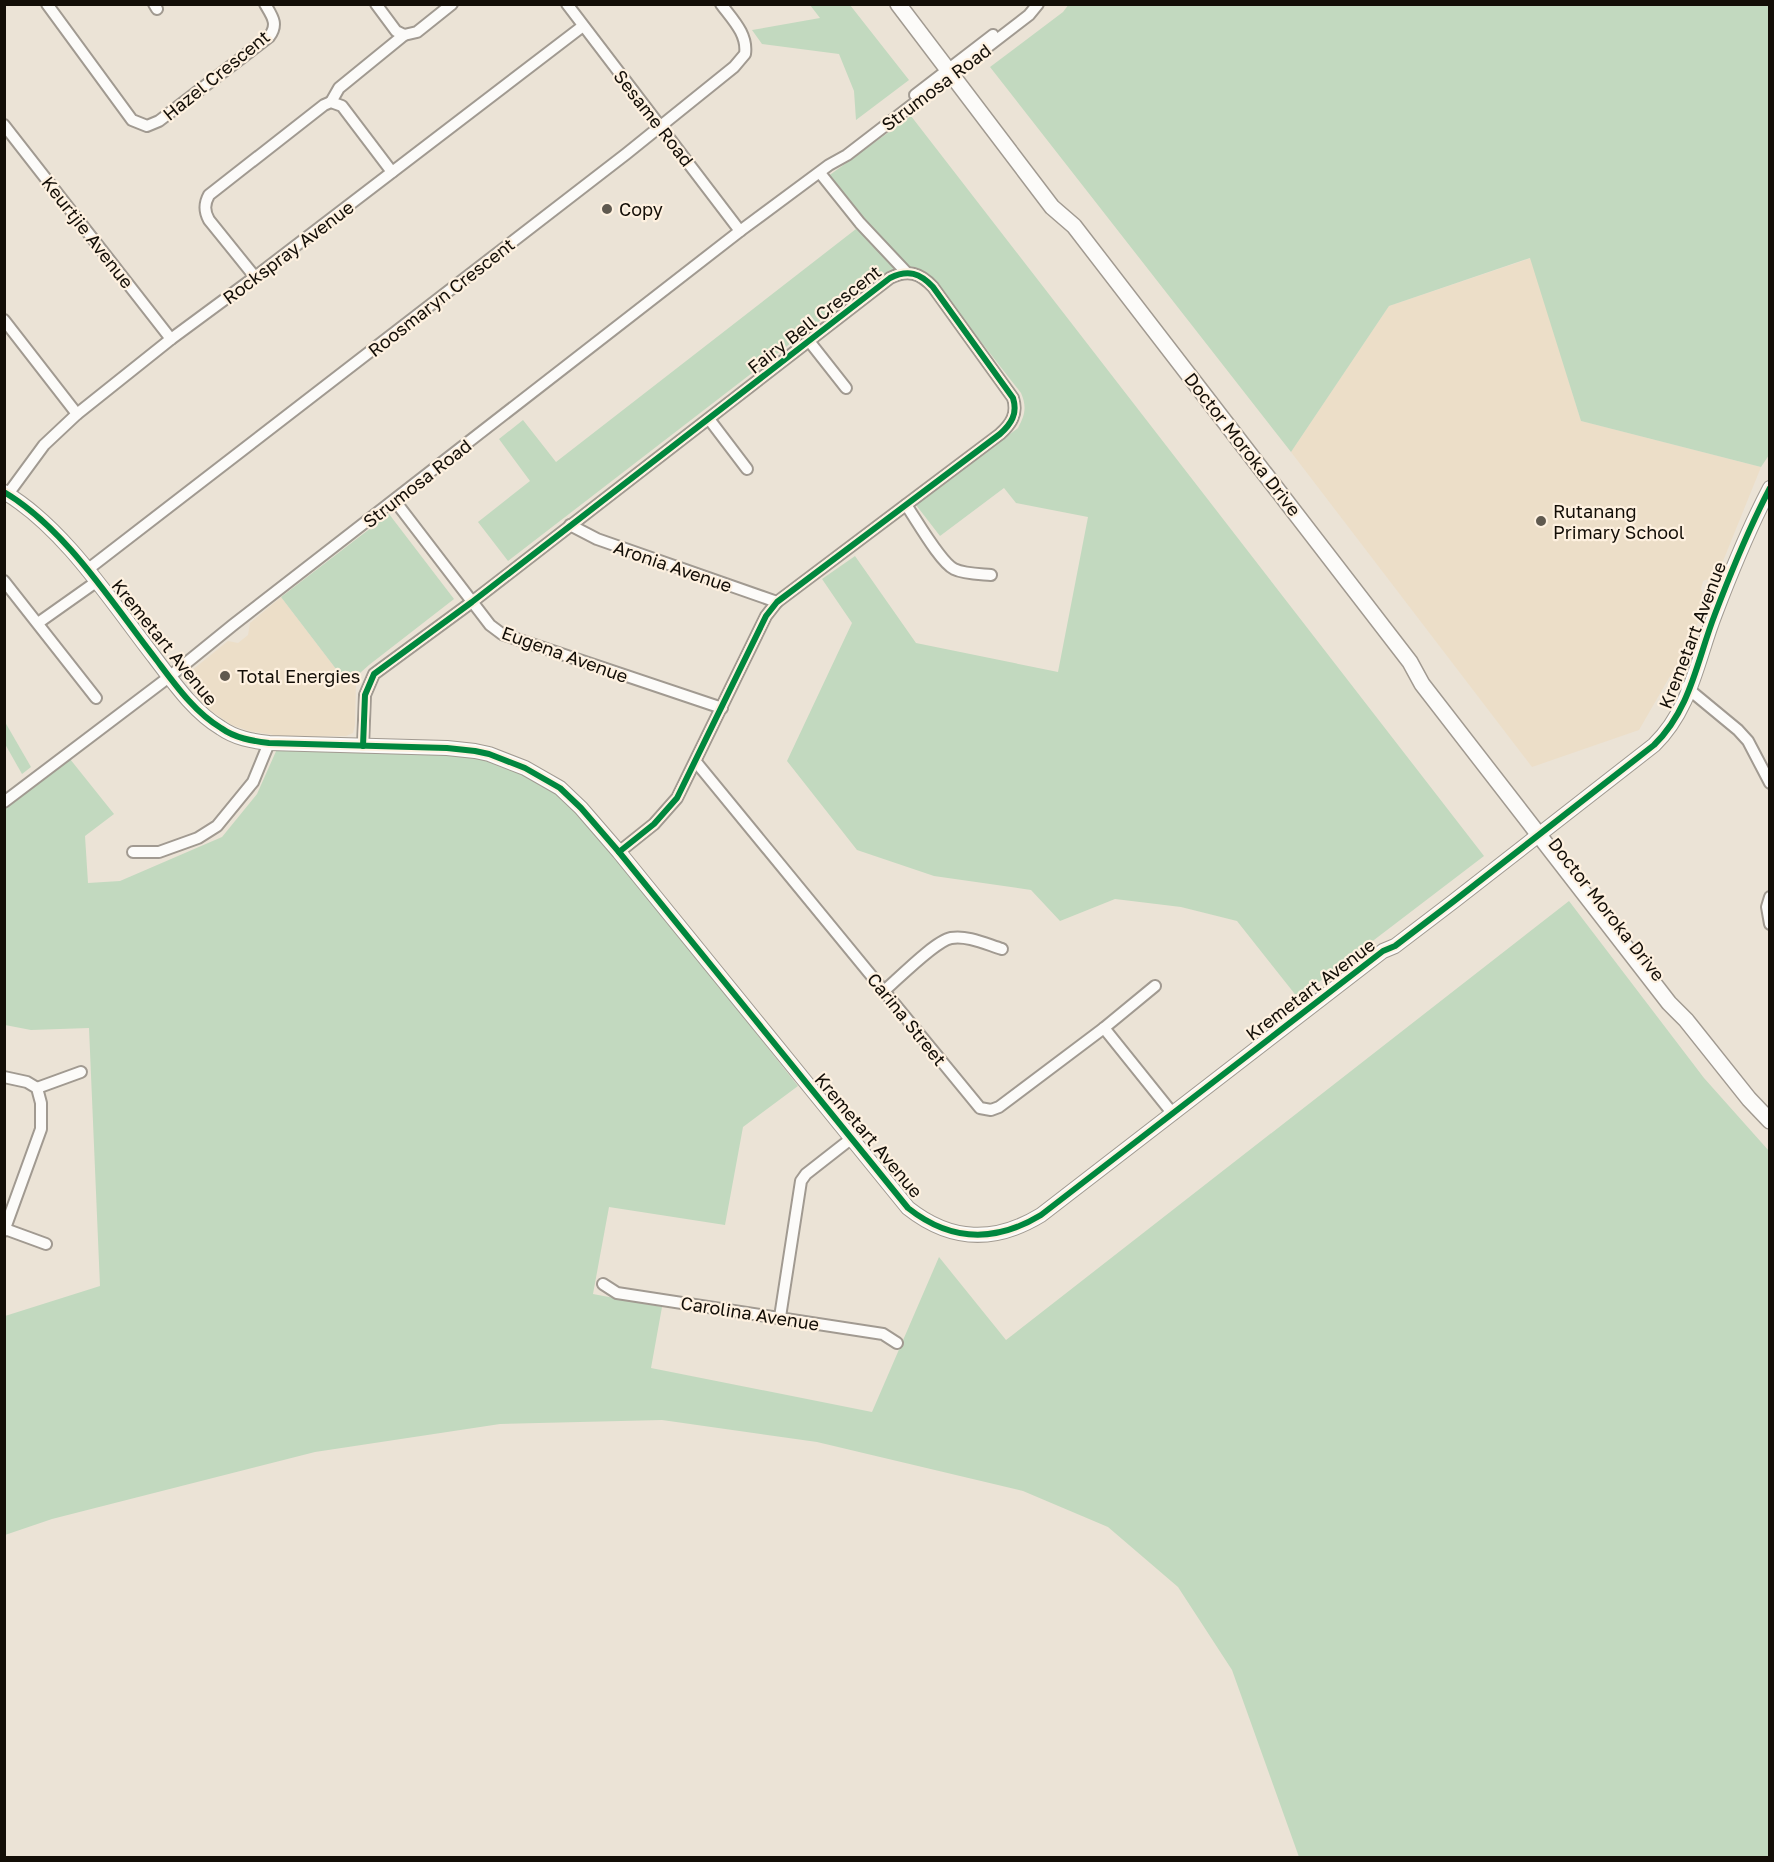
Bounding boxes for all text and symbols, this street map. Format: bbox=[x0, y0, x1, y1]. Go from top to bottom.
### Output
street label: Hazel Crescent bbox=[158, 25, 274, 125]
street label: Strumosa Road bbox=[877, 39, 995, 135]
street label: Sesame Road bbox=[609, 65, 699, 171]
street label: Keurtjie Avenue bbox=[37, 172, 139, 292]
street label: Rockspray Avenue bbox=[218, 196, 358, 308]
place label: Copy bbox=[619, 198, 663, 220]
marker: Copy bbox=[600, 202, 614, 216]
street label: Roosmaryn Crescent bbox=[363, 233, 519, 361]
street label: Fairy Bell Crescent bbox=[743, 260, 885, 378]
street label: Doctor Moroka Drive bbox=[1180, 368, 1306, 520]
street label: Strumosa Road bbox=[358, 434, 476, 532]
place label: Rutanang Primary School bbox=[1553, 500, 1685, 543]
marker: Rutanang Primary School bbox=[1534, 514, 1548, 528]
street label: Aronia Avenue bbox=[611, 535, 735, 597]
street label: Kremetart Avenue bbox=[1654, 558, 1730, 712]
street label: Kremetart Avenue bbox=[107, 574, 223, 710]
street label: Eugena Avenue bbox=[499, 621, 631, 687]
place label: Total Energies bbox=[237, 665, 360, 687]
marker: Total Energies bbox=[218, 669, 232, 683]
street label: Doctor Moroka Drive bbox=[1544, 833, 1670, 985]
street label: Kremetart Avenue bbox=[1241, 933, 1379, 1045]
street label: Carina Street bbox=[863, 968, 951, 1070]
street label: Kremetart Avenue bbox=[810, 1068, 928, 1202]
street label: Carolina Avenue bbox=[679, 1291, 821, 1335]

